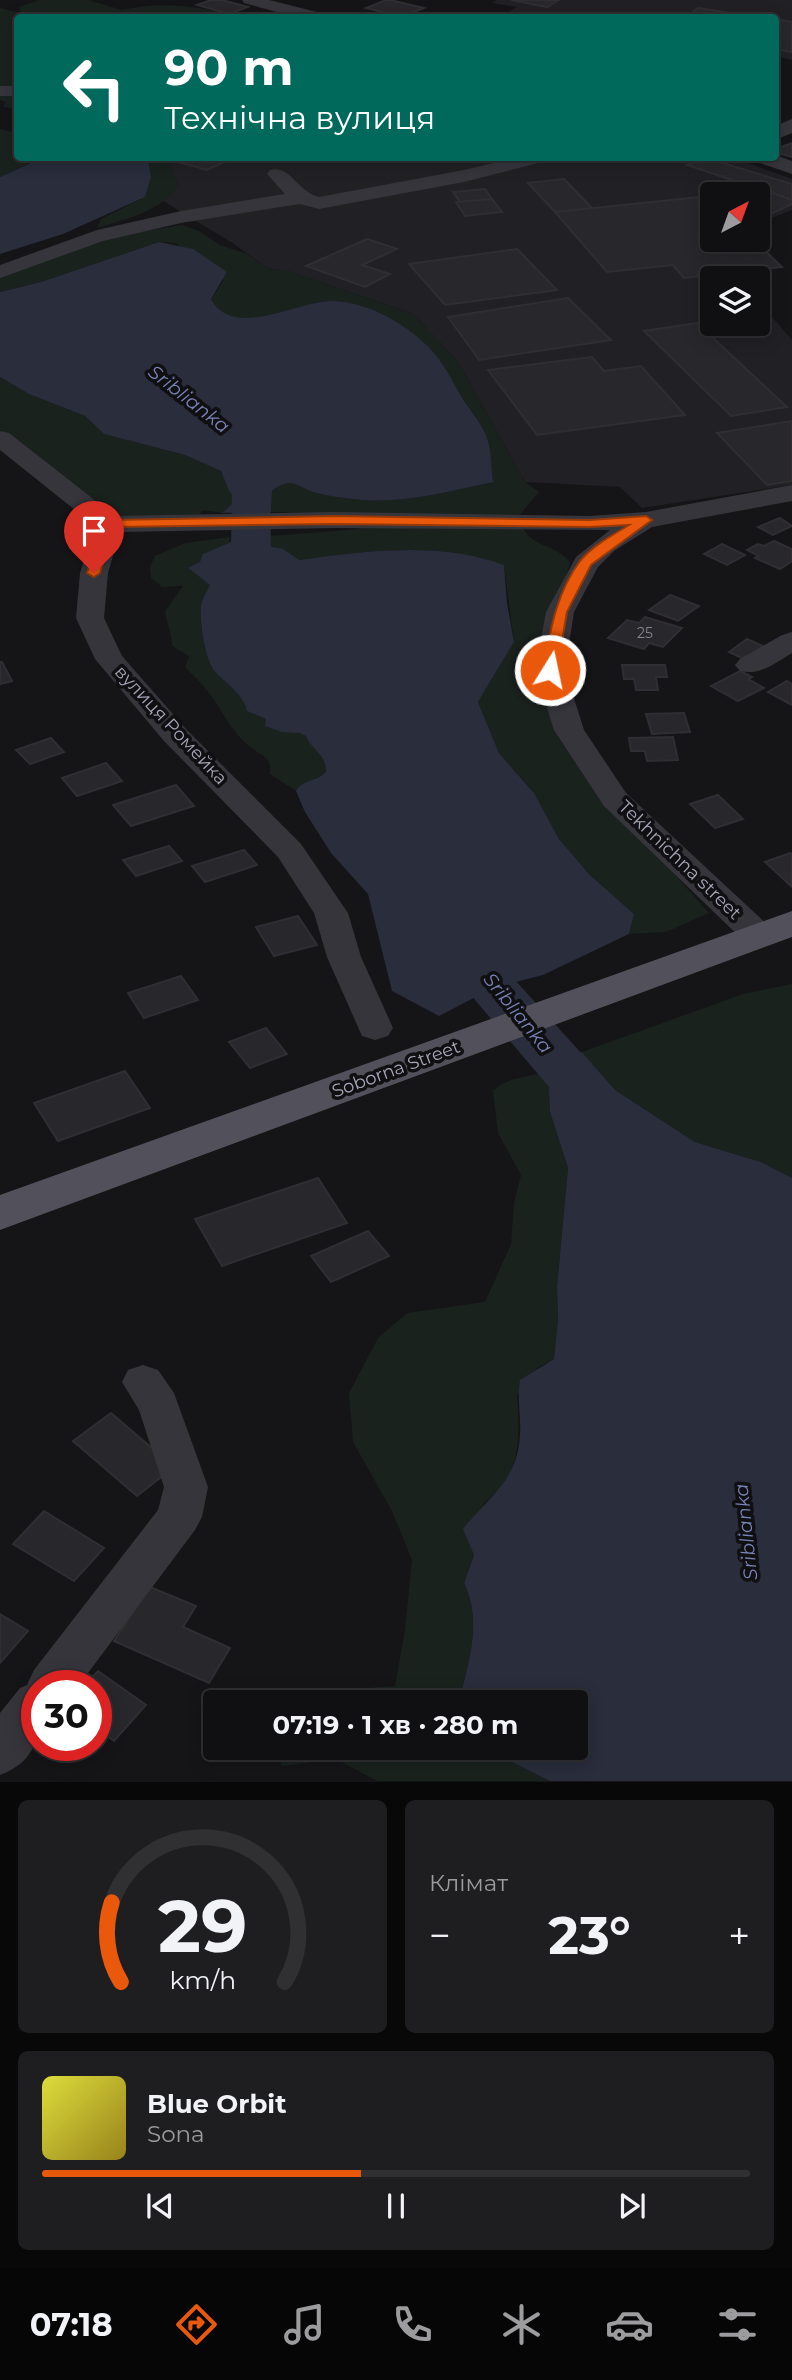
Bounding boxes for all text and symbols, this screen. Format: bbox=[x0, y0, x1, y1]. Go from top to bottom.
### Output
text: 90 m bbox=[164, 38, 294, 97]
icon: left bbox=[49, 42, 140, 133]
text: Технічна вулиця bbox=[164, 98, 435, 137]
north arrow bbox=[700, 182, 770, 252]
map controls bbox=[700, 182, 770, 336]
button: layers bbox=[700, 266, 770, 336]
water label: Sriblianka bbox=[144, 360, 234, 438]
pin bbox=[64, 501, 124, 573]
icon: arrive bbox=[75, 512, 113, 550]
house number: 25 bbox=[637, 624, 653, 642]
position arrow bbox=[513, 633, 587, 707]
street label: вулиця Ромейка bbox=[110, 661, 232, 789]
street label: Tekhnichna street bbox=[614, 796, 746, 924]
water label: Sriblianka bbox=[479, 968, 557, 1058]
street label: Soborna Street bbox=[329, 1036, 463, 1102]
water label: Sriblianka bbox=[729, 1483, 763, 1581]
speed limit sign: 30 bbox=[21, 1670, 112, 1761]
text: 07:19 · 1 хв · 280 m bbox=[273, 1709, 518, 1741]
text: Клімат bbox=[429, 1869, 508, 1897]
text: 29 bbox=[158, 1883, 247, 1971]
text: 23° bbox=[548, 1904, 631, 1967]
text: − bbox=[429, 1912, 451, 1959]
text: + bbox=[728, 1912, 750, 1959]
text: km/h bbox=[169, 1965, 236, 1995]
text: Blue Orbit bbox=[147, 2088, 286, 2120]
text: Sona bbox=[147, 2120, 205, 2148]
icon: previous bbox=[141, 2187, 179, 2225]
icon: pause bbox=[377, 2187, 415, 2225]
icon: next bbox=[613, 2187, 651, 2225]
icon: directions bbox=[172, 2300, 221, 2349]
icon: music bbox=[280, 2300, 329, 2349]
icon: phone bbox=[388, 2300, 437, 2349]
icon: climate bbox=[497, 2300, 546, 2349]
icon: car bbox=[605, 2300, 654, 2349]
icon: filters bbox=[713, 2300, 762, 2349]
text: 07:18 bbox=[30, 2305, 113, 2344]

